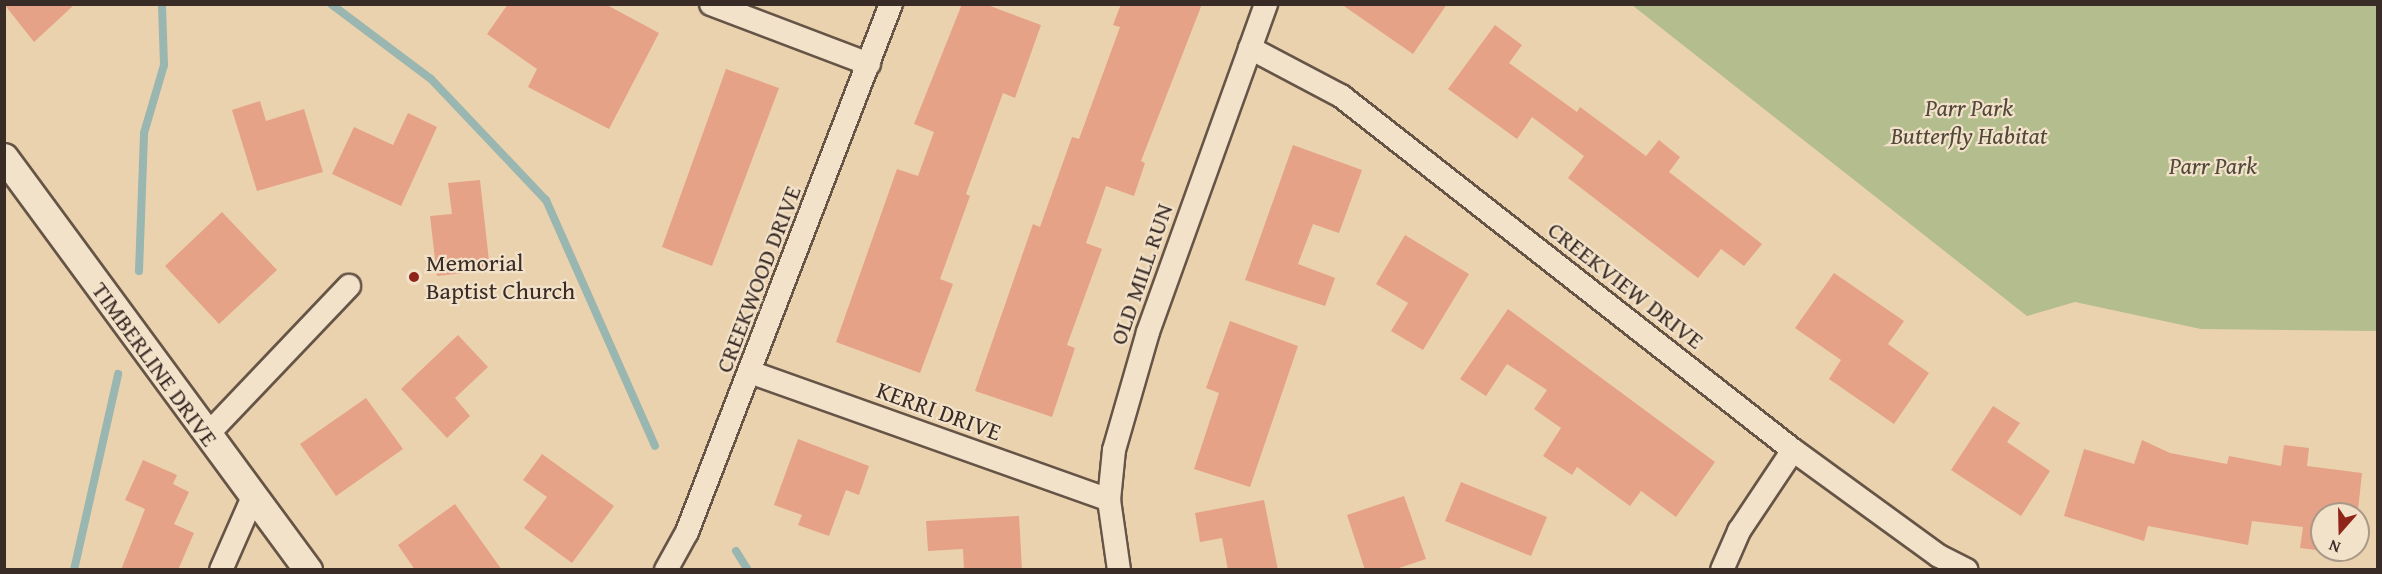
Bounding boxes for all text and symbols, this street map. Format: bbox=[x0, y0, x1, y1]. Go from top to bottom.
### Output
park label: Parr Park Butterfly Habitat bbox=[1891, 94, 2047, 150]
park label: Parr Park bbox=[2169, 152, 2257, 180]
street label: CREEKWOOD DRIVE bbox=[709, 181, 807, 377]
street label: OLD MILL RUN bbox=[1103, 200, 1179, 348]
street label: CREEKVIEW DRIVE bbox=[1542, 215, 1710, 355]
place label: Memorial Baptist Church bbox=[426, 249, 575, 305]
marker: Memorial Baptist Church bbox=[407, 270, 421, 284]
street label: TIMBERLINE DRIVE bbox=[86, 276, 224, 452]
street label: KERRI DRIVE bbox=[873, 375, 1005, 447]
north arrow bbox=[2310, 502, 2370, 562]
text: N bbox=[2325, 534, 2344, 560]

